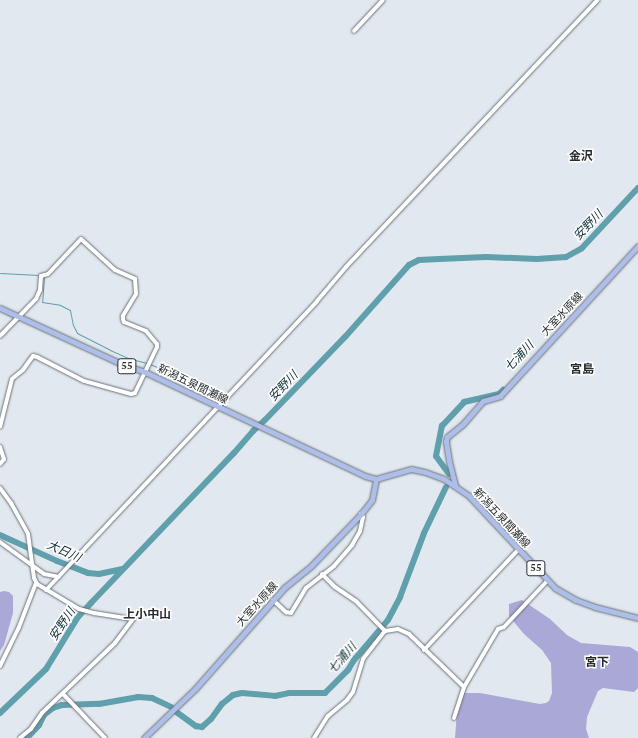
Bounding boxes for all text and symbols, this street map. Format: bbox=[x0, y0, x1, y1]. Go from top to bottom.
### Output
district label: 金沢 bbox=[569, 149, 593, 163]
water label: 安野川 bbox=[570, 207, 606, 243]
street label: 大室水原線 bbox=[538, 289, 586, 339]
water label: 七浦川 bbox=[501, 338, 537, 374]
road number: 55 bbox=[117, 358, 137, 374]
street label: 新潟五泉間瀬線 bbox=[156, 361, 230, 407]
district label: 宮島 bbox=[570, 362, 594, 376]
water label: 安野川 bbox=[265, 368, 301, 404]
street label: 新潟五泉間瀬線 bbox=[471, 485, 533, 551]
water label: 大日川 bbox=[45, 537, 83, 565]
road number: 55 bbox=[526, 560, 546, 576]
street label: 大室水原線 bbox=[234, 579, 280, 629]
water label: 安野川 bbox=[46, 605, 78, 643]
district label: 上小中山 bbox=[123, 607, 171, 621]
water label: 七浦川 bbox=[325, 640, 359, 676]
district label: 宮下 bbox=[585, 655, 609, 669]

